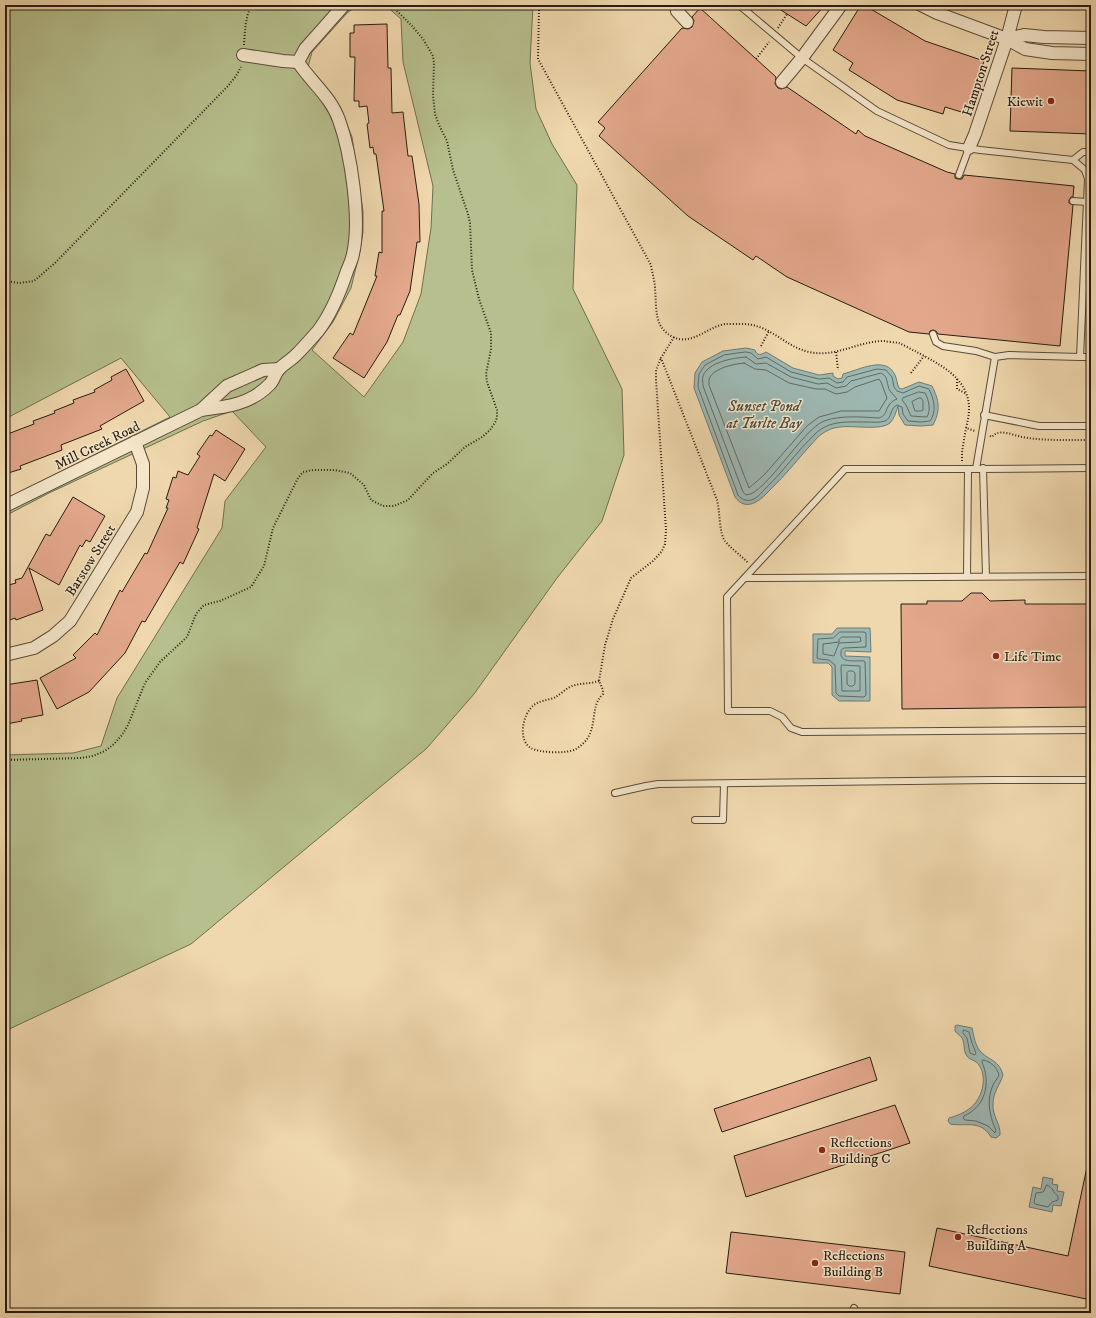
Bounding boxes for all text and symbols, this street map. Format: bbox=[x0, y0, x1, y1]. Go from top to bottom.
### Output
street label: Hampton Street bbox=[958, 27, 1004, 119]
place label: Kiewit bbox=[1007, 93, 1044, 111]
marker: Kiewit bbox=[1046, 96, 1056, 106]
water label: Sunset Pond at Turlte Bay bbox=[725, 397, 803, 433]
street label: Mill Creek Road bbox=[52, 417, 143, 474]
street label: Barstow Street bbox=[62, 521, 120, 600]
place label: Life Time bbox=[1004, 648, 1062, 666]
marker: Life Time bbox=[991, 651, 1001, 661]
place label: Reflections Building C bbox=[830, 1134, 892, 1168]
marker: Reflections Building C bbox=[817, 1145, 827, 1155]
place label: Reflections Building A bbox=[966, 1221, 1028, 1255]
marker: Reflections Building A bbox=[953, 1232, 963, 1242]
place label: Reflections Building B bbox=[823, 1247, 885, 1281]
marker: Reflections Building B bbox=[810, 1258, 820, 1268]

